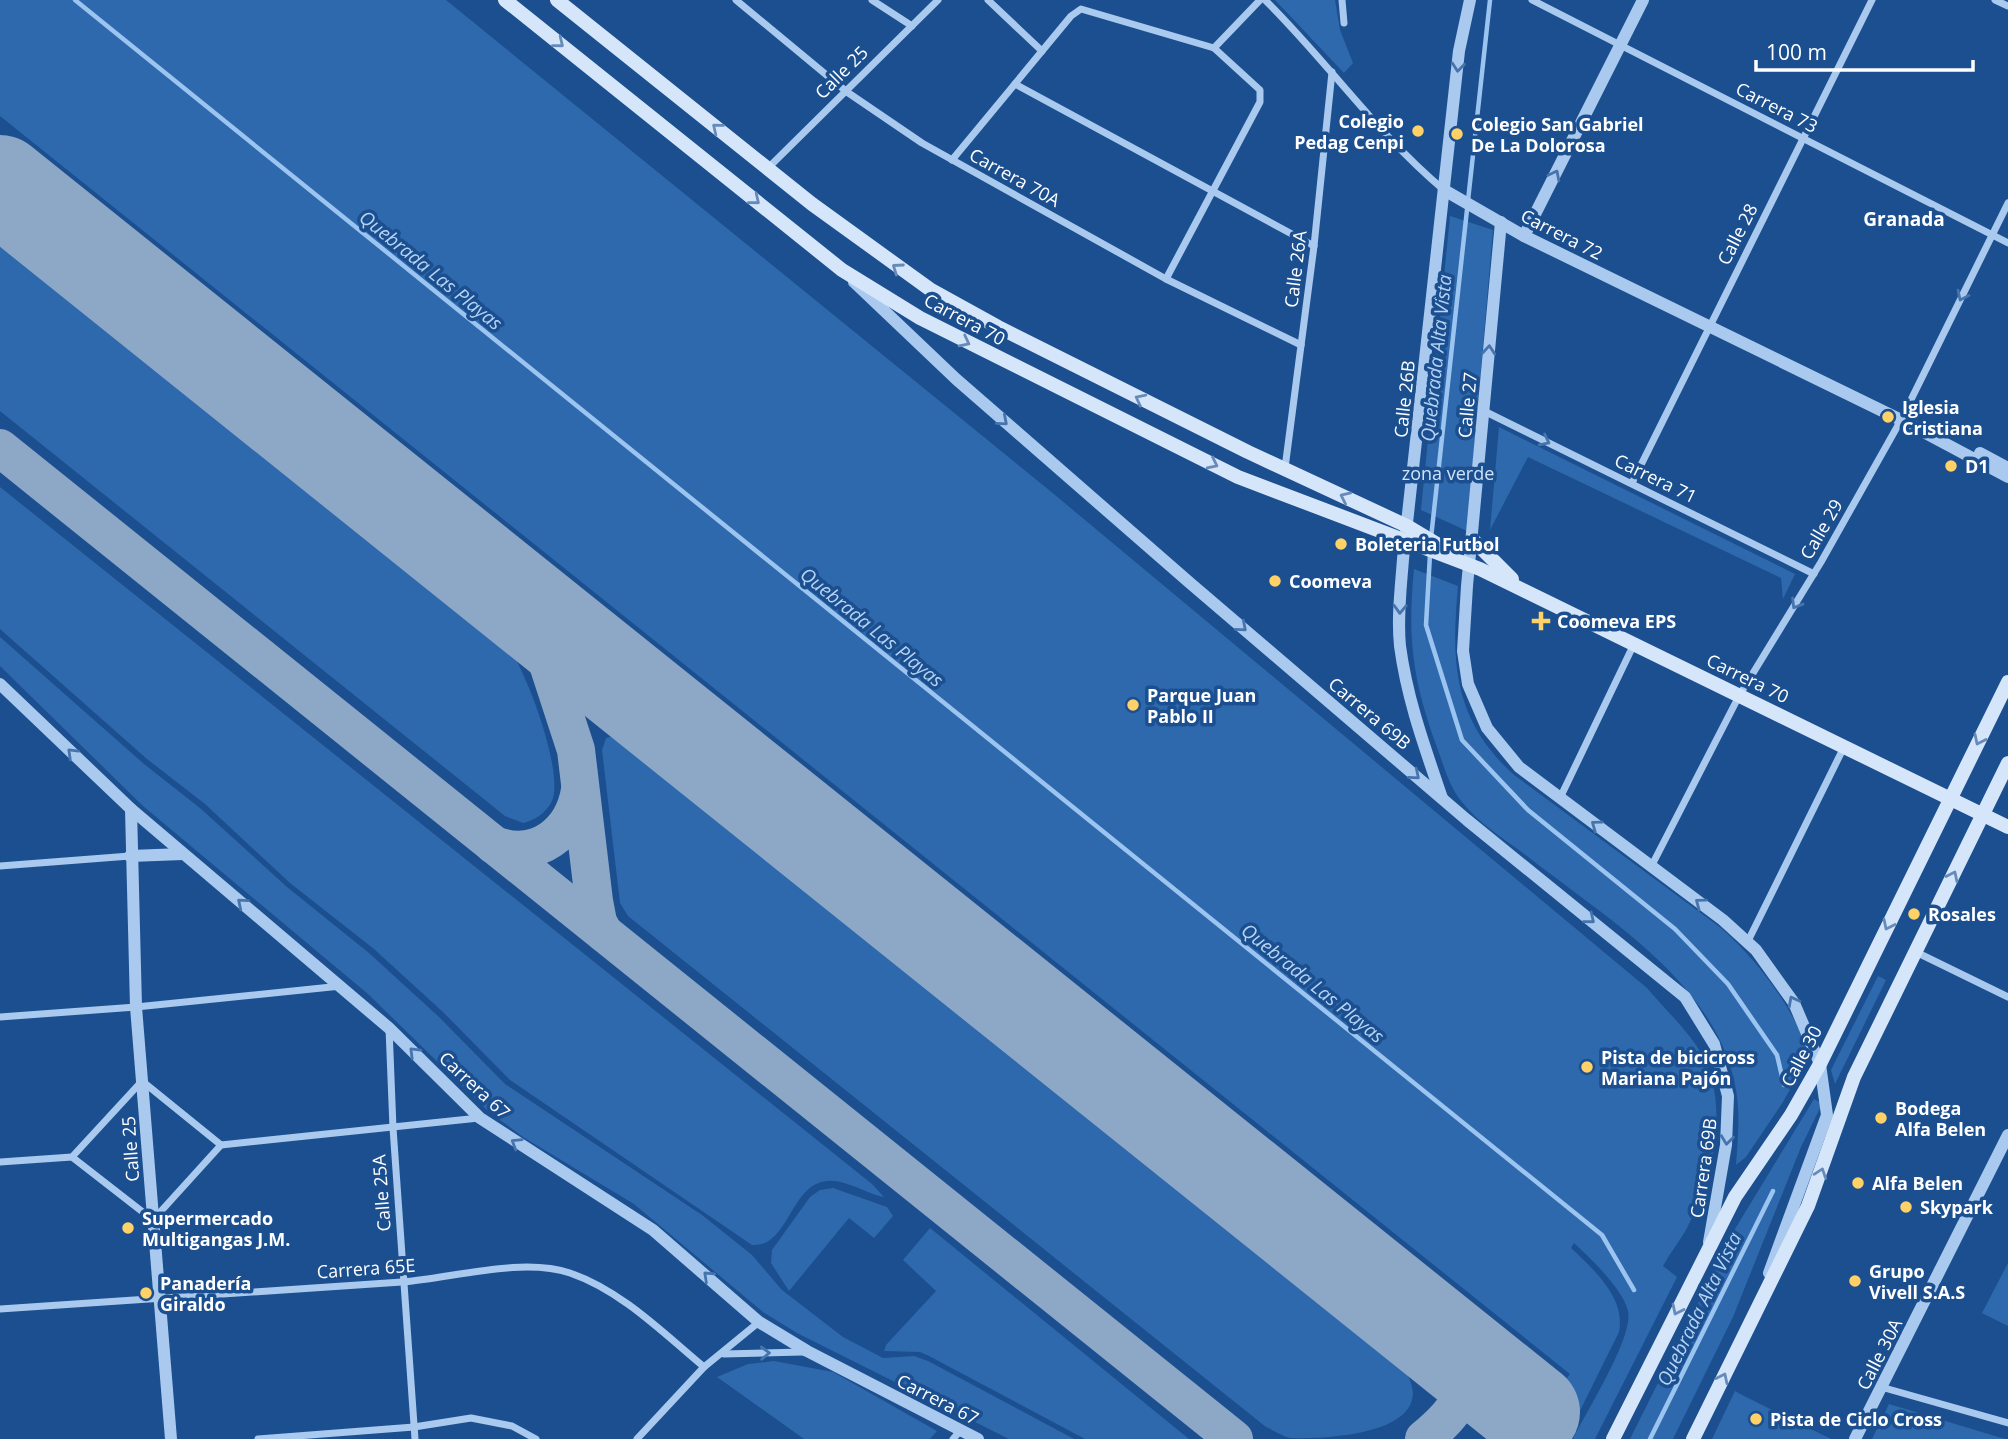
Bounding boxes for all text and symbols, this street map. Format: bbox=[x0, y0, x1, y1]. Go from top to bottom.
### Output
scale bar bbox=[1756, 28, 1973, 72]
one-way arrow bbox=[551, 34, 563, 47]
text: 100 m bbox=[1766, 38, 1827, 66]
street label: Calle 25 bbox=[809, 40, 873, 104]
one-way arrow bbox=[1450, 61, 1465, 73]
street label: Carrera 73 bbox=[1732, 76, 1822, 138]
place label: Colegio Pedag Cenpi bbox=[1294, 109, 1404, 154]
place label: Colegio San Gabriel De La Dolorosa bbox=[1471, 112, 1644, 157]
marker: Colegio Pedag Cenpi bbox=[1410, 123, 1426, 139]
one-way arrow bbox=[713, 124, 725, 137]
marker: Colegio San Gabriel De La Dolorosa bbox=[1449, 126, 1465, 142]
street label: Carrera 70A bbox=[965, 142, 1065, 212]
one-way arrow bbox=[1546, 170, 1560, 182]
one-way arrow bbox=[748, 192, 760, 205]
street label: Calle 28 bbox=[1711, 199, 1763, 269]
street label: Carrera 72 bbox=[1517, 203, 1607, 265]
water label: Quebrada Las Playas bbox=[354, 204, 508, 336]
district label: Granada bbox=[1863, 206, 1945, 232]
street label: Calle 26A bbox=[1278, 229, 1312, 309]
one-way arrow bbox=[892, 264, 905, 276]
water label: Quebrada Alta Vista bbox=[1414, 273, 1458, 443]
street label: Carrera 70 bbox=[920, 288, 1010, 350]
one-way arrow bbox=[1957, 289, 1971, 301]
one-way arrow bbox=[958, 333, 970, 347]
one-way arrow bbox=[1482, 344, 1497, 356]
street label: Calle 26B bbox=[1388, 359, 1420, 439]
street label: Calle 27 bbox=[1452, 371, 1482, 439]
one-way arrow bbox=[1135, 393, 1147, 407]
place label: Iglesia Cristiana bbox=[1902, 395, 1983, 440]
marker: Iglesia Cristiana bbox=[1880, 409, 1896, 425]
one-way arrow bbox=[995, 412, 1008, 425]
one-way arrow bbox=[1538, 432, 1550, 446]
street label: Carrera 71 bbox=[1611, 448, 1701, 508]
place label: D1 bbox=[1965, 454, 1989, 478]
one-way arrow bbox=[1206, 456, 1218, 470]
marker: D1 bbox=[1943, 458, 1959, 474]
park label: zona verde bbox=[1402, 461, 1494, 485]
one-way arrow bbox=[1340, 491, 1352, 505]
street label: Calle 29 bbox=[1794, 495, 1848, 563]
place label: Boleteria Futbol bbox=[1355, 532, 1500, 556]
marker: Boleteria Futbol bbox=[1333, 536, 1349, 552]
water label: Quebrada Las Playas bbox=[795, 561, 949, 693]
place label: Coomeva bbox=[1289, 569, 1372, 593]
marker: Coomeva bbox=[1267, 573, 1283, 589]
one-way arrow bbox=[1791, 596, 1804, 609]
one-way arrow bbox=[1393, 604, 1408, 615]
place label: Coomeva EPS bbox=[1557, 609, 1676, 633]
marker: Coomeva EPS bbox=[1531, 611, 1551, 631]
one-way arrow bbox=[1233, 619, 1246, 631]
street label: Carrera 70 bbox=[1703, 648, 1793, 708]
street label: Carrera 69B bbox=[1324, 672, 1416, 754]
place label: Parque Juan Pablo II bbox=[1147, 683, 1256, 728]
marker: Parque Juan Pablo II bbox=[1125, 697, 1141, 713]
one-way arrow bbox=[1974, 733, 1988, 745]
one-way arrow bbox=[67, 748, 80, 761]
one-way arrow bbox=[1407, 767, 1420, 779]
one-way arrow bbox=[1591, 821, 1604, 833]
one-way arrow bbox=[1944, 871, 1958, 883]
one-way arrow bbox=[1696, 898, 1708, 911]
one-way arrow bbox=[238, 899, 251, 911]
place label: Rosales bbox=[1928, 902, 1996, 926]
marker: Rosales bbox=[1906, 906, 1922, 922]
one-way arrow bbox=[1582, 911, 1595, 923]
water label: Quebrada Las Playas bbox=[1236, 917, 1390, 1049]
one-way arrow bbox=[1883, 918, 1897, 930]
one-way arrow bbox=[1788, 996, 1801, 1009]
street label: Calle 30 bbox=[1775, 1021, 1827, 1091]
place label: Pista de bicicross Mariana Pajón bbox=[1601, 1045, 1755, 1090]
street label: Carrera 67 bbox=[434, 1046, 516, 1124]
one-way arrow bbox=[410, 1048, 423, 1061]
marker: Pista de bicicross Mariana Pajón bbox=[1579, 1059, 1595, 1075]
place label: Bodega Alfa Belen bbox=[1895, 1096, 1986, 1141]
marker: Bodega Alfa Belen bbox=[1873, 1110, 1889, 1126]
street label: Calle 25 bbox=[116, 1115, 144, 1183]
street label: Carrera 69B bbox=[1684, 1117, 1722, 1219]
one-way arrow bbox=[1719, 1135, 1734, 1146]
one-way arrow bbox=[511, 1138, 524, 1151]
street label: Calle 25A bbox=[366, 1153, 396, 1232]
one-way arrow bbox=[1813, 1167, 1827, 1179]
place label: Alfa Belen bbox=[1872, 1171, 1963, 1195]
marker: Alfa Belen bbox=[1850, 1175, 1866, 1191]
place label: Skypark bbox=[1920, 1195, 1994, 1219]
marker: Skypark bbox=[1898, 1199, 1914, 1215]
place label: Supermercado Multigangas J.M. bbox=[142, 1206, 290, 1251]
marker: Supermercado Multigangas J.M. bbox=[120, 1220, 136, 1236]
water label: Quebrada Alta Vista bbox=[1651, 1228, 1748, 1390]
street label: Carrera 65E bbox=[316, 1253, 416, 1283]
place label: Grupo Vivell S.A.S bbox=[1869, 1259, 1965, 1304]
place label: Panadería Giraldo bbox=[160, 1271, 251, 1316]
one-way arrow bbox=[703, 1272, 716, 1285]
marker: Grupo Vivell S.A.S bbox=[1847, 1273, 1863, 1289]
marker: Panadería Giraldo bbox=[138, 1285, 154, 1301]
one-way arrow bbox=[1671, 1303, 1685, 1315]
street label: Calle 30A bbox=[1851, 1314, 1907, 1394]
one-way arrow bbox=[760, 1345, 771, 1360]
street label: Carrera 67 bbox=[893, 1368, 983, 1430]
one-way arrow bbox=[1715, 1373, 1729, 1385]
place label: Pista de Ciclo Cross bbox=[1770, 1407, 1942, 1431]
marker: Pista de Ciclo Cross bbox=[1748, 1411, 1764, 1427]

